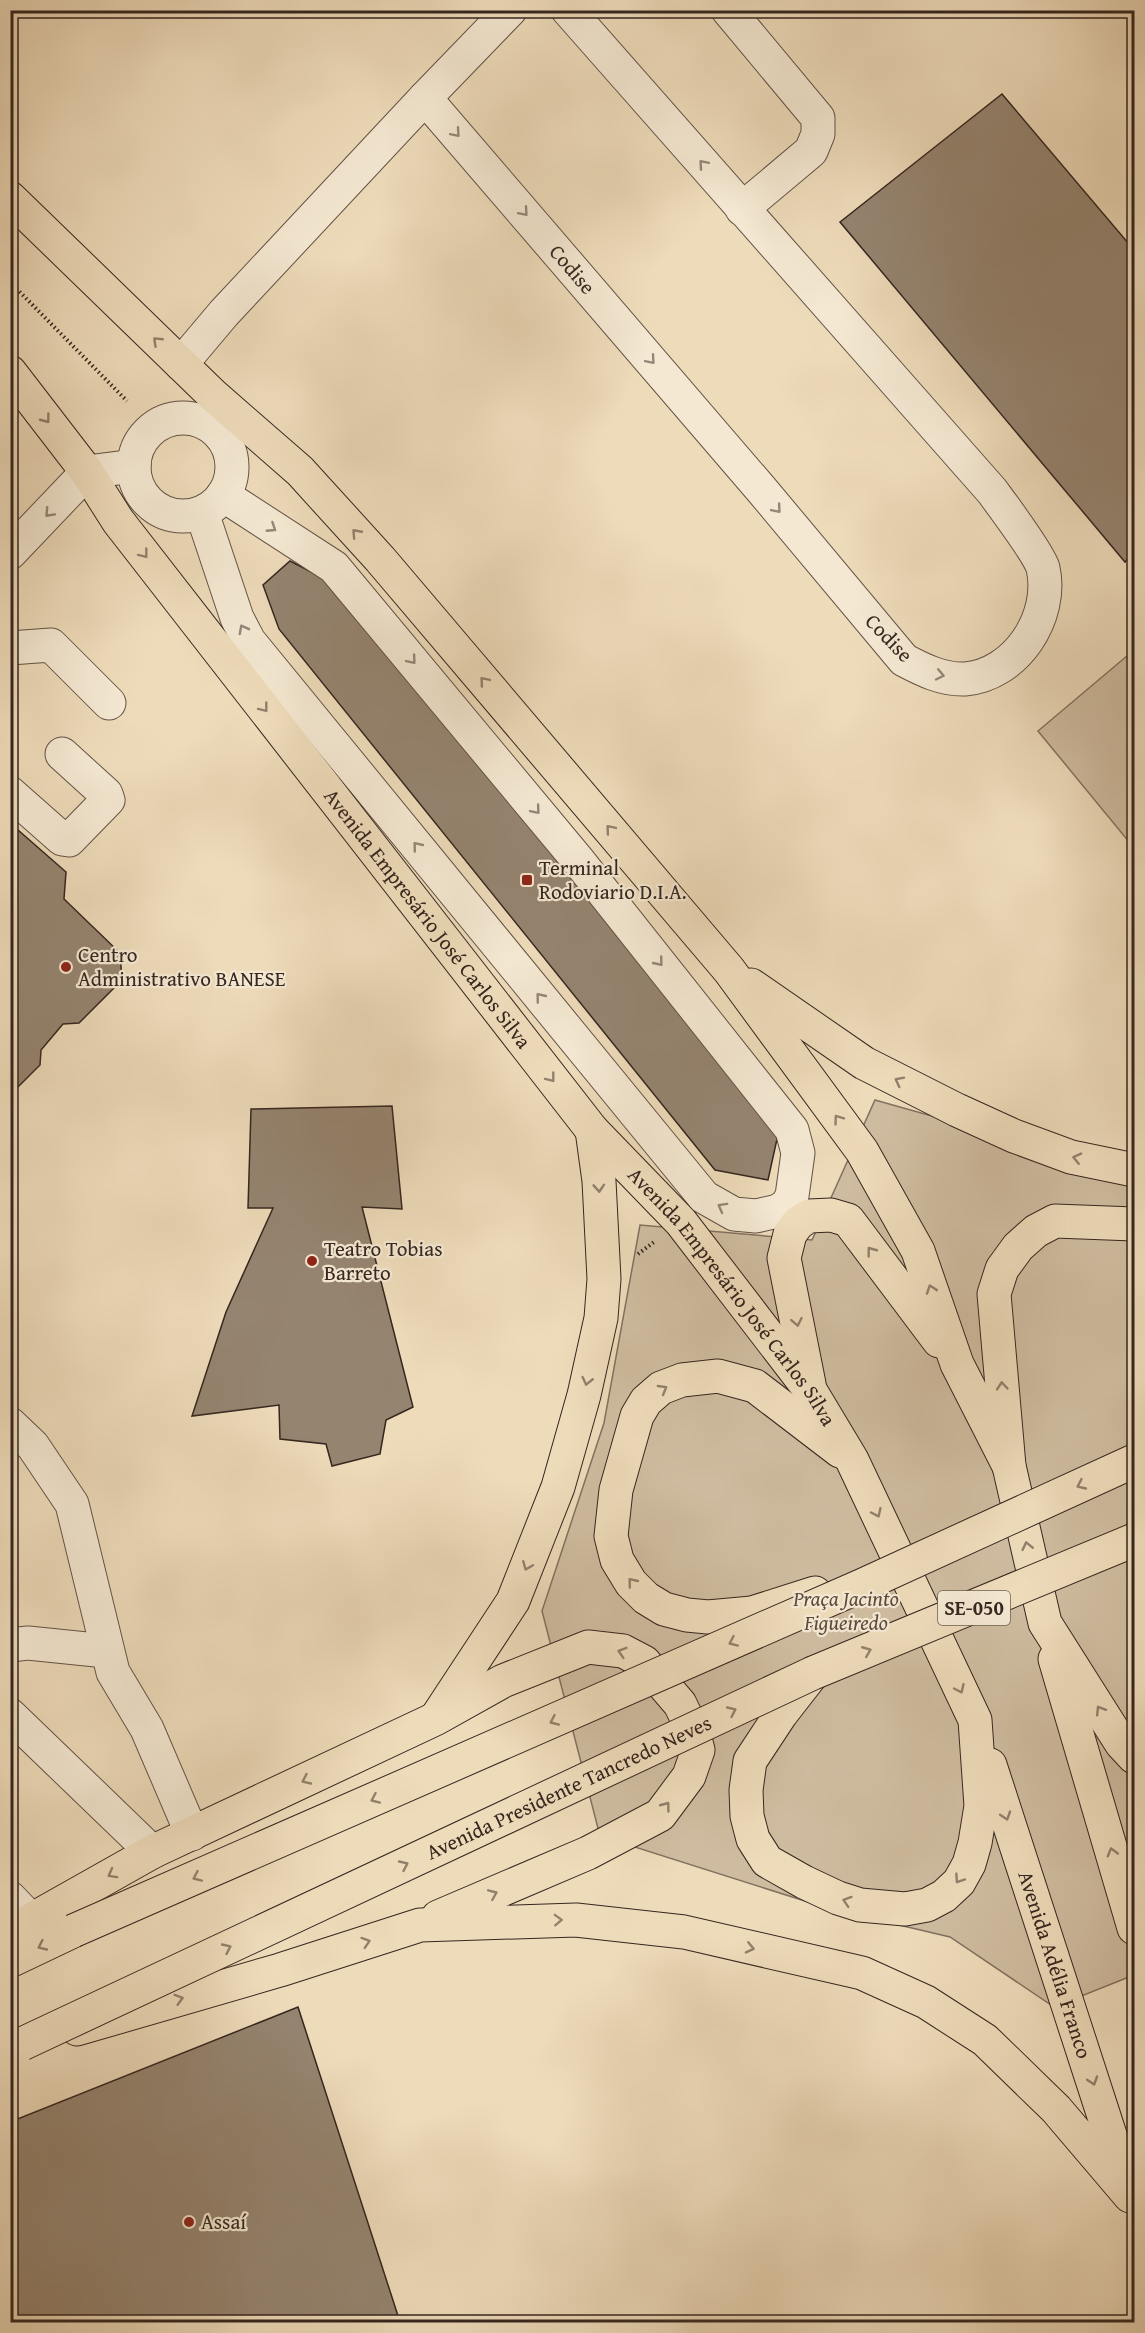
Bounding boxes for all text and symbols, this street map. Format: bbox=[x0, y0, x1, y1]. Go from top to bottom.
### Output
one-way arrow bbox=[449, 126, 460, 136]
one-way arrow bbox=[699, 160, 710, 171]
one-way arrow bbox=[517, 205, 528, 216]
street label: Codise bbox=[542, 237, 603, 301]
one-way arrow bbox=[154, 337, 164, 348]
one-way arrow bbox=[643, 353, 654, 364]
one-way arrow bbox=[39, 412, 50, 423]
one-way arrow bbox=[770, 502, 781, 513]
one-way arrow bbox=[45, 505, 56, 516]
one-way arrow bbox=[266, 520, 276, 532]
one-way arrow bbox=[353, 529, 364, 540]
one-way arrow bbox=[137, 548, 148, 559]
street label: Codise bbox=[858, 606, 921, 669]
one-way arrow bbox=[239, 625, 250, 635]
one-way arrow bbox=[404, 653, 415, 664]
one-way arrow bbox=[935, 668, 945, 681]
one-way arrow bbox=[480, 677, 491, 688]
one-way arrow bbox=[257, 702, 268, 713]
street label: Avenida Empresário José Carlos Silva bbox=[317, 782, 539, 1055]
one-way arrow bbox=[529, 803, 540, 814]
one-way arrow bbox=[606, 825, 617, 836]
one-way arrow bbox=[413, 842, 424, 853]
place label: Terminal Rodoviario D.I.A. bbox=[539, 852, 687, 907]
marker: Terminal Rodoviario D.I.A. bbox=[520, 873, 534, 887]
place label: Centro Administrativo BANESE bbox=[78, 939, 286, 994]
one-way arrow bbox=[652, 955, 663, 966]
marker: Centro Administrativo BANESE bbox=[59, 960, 73, 974]
one-way arrow bbox=[537, 993, 548, 1004]
one-way arrow bbox=[544, 1071, 555, 1082]
one-way arrow bbox=[894, 1076, 905, 1088]
one-way arrow bbox=[834, 1114, 845, 1125]
one-way arrow bbox=[1072, 1152, 1082, 1165]
street label: Avenida Empresário José Carlos Silva bbox=[621, 1160, 844, 1432]
one-way arrow bbox=[592, 1183, 605, 1192]
one-way arrow bbox=[718, 1203, 728, 1214]
place label: Teatro Tobias Barreto bbox=[324, 1233, 443, 1288]
one-way arrow bbox=[867, 1246, 878, 1257]
marker: Teatro Tobias Barreto bbox=[305, 1254, 319, 1268]
one-way arrow bbox=[926, 1284, 939, 1295]
one-way arrow bbox=[790, 1317, 803, 1327]
one-way arrow bbox=[582, 1376, 595, 1386]
one-way arrow bbox=[996, 1382, 1009, 1391]
one-way arrow bbox=[657, 1385, 667, 1396]
one-way arrow bbox=[1077, 1478, 1088, 1490]
one-way arrow bbox=[869, 1506, 881, 1517]
one-way arrow bbox=[1022, 1541, 1035, 1551]
one-way arrow bbox=[522, 1560, 534, 1571]
one-way arrow bbox=[628, 1578, 639, 1589]
park label: Praça Jacinto Figueiredo bbox=[792, 1583, 899, 1638]
road number: SE-050 bbox=[938, 1591, 1010, 1625]
one-way arrow bbox=[728, 1635, 739, 1647]
one-way arrow bbox=[861, 1646, 872, 1658]
one-way arrow bbox=[617, 1647, 627, 1660]
one-way arrow bbox=[953, 1682, 965, 1693]
one-way arrow bbox=[1097, 1705, 1108, 1716]
street label: Avenida Presidente Tancredo Neves bbox=[421, 1707, 716, 1867]
one-way arrow bbox=[726, 1707, 737, 1719]
one-way arrow bbox=[549, 1713, 560, 1725]
one-way arrow bbox=[302, 1772, 313, 1784]
one-way arrow bbox=[371, 1792, 382, 1804]
one-way arrow bbox=[659, 1802, 670, 1813]
one-way arrow bbox=[999, 1810, 1012, 1821]
one-way arrow bbox=[1107, 1847, 1119, 1858]
one-way arrow bbox=[397, 1861, 408, 1873]
one-way arrow bbox=[108, 1867, 118, 1878]
street label: Avenida Adélia Franco bbox=[1010, 1867, 1100, 2062]
one-way arrow bbox=[192, 1870, 203, 1882]
one-way arrow bbox=[956, 1873, 967, 1884]
one-way arrow bbox=[487, 1889, 498, 1901]
one-way arrow bbox=[842, 1896, 853, 1908]
one-way arrow bbox=[553, 1914, 562, 1927]
one-way arrow bbox=[360, 1937, 371, 1950]
one-way arrow bbox=[37, 1938, 48, 1950]
one-way arrow bbox=[745, 1940, 755, 1953]
one-way arrow bbox=[221, 1944, 232, 1956]
one-way arrow bbox=[173, 1994, 184, 2006]
one-way arrow bbox=[1085, 2075, 1098, 2086]
place label: Assaí bbox=[201, 2206, 247, 2237]
marker: Assaí bbox=[182, 2215, 196, 2229]

